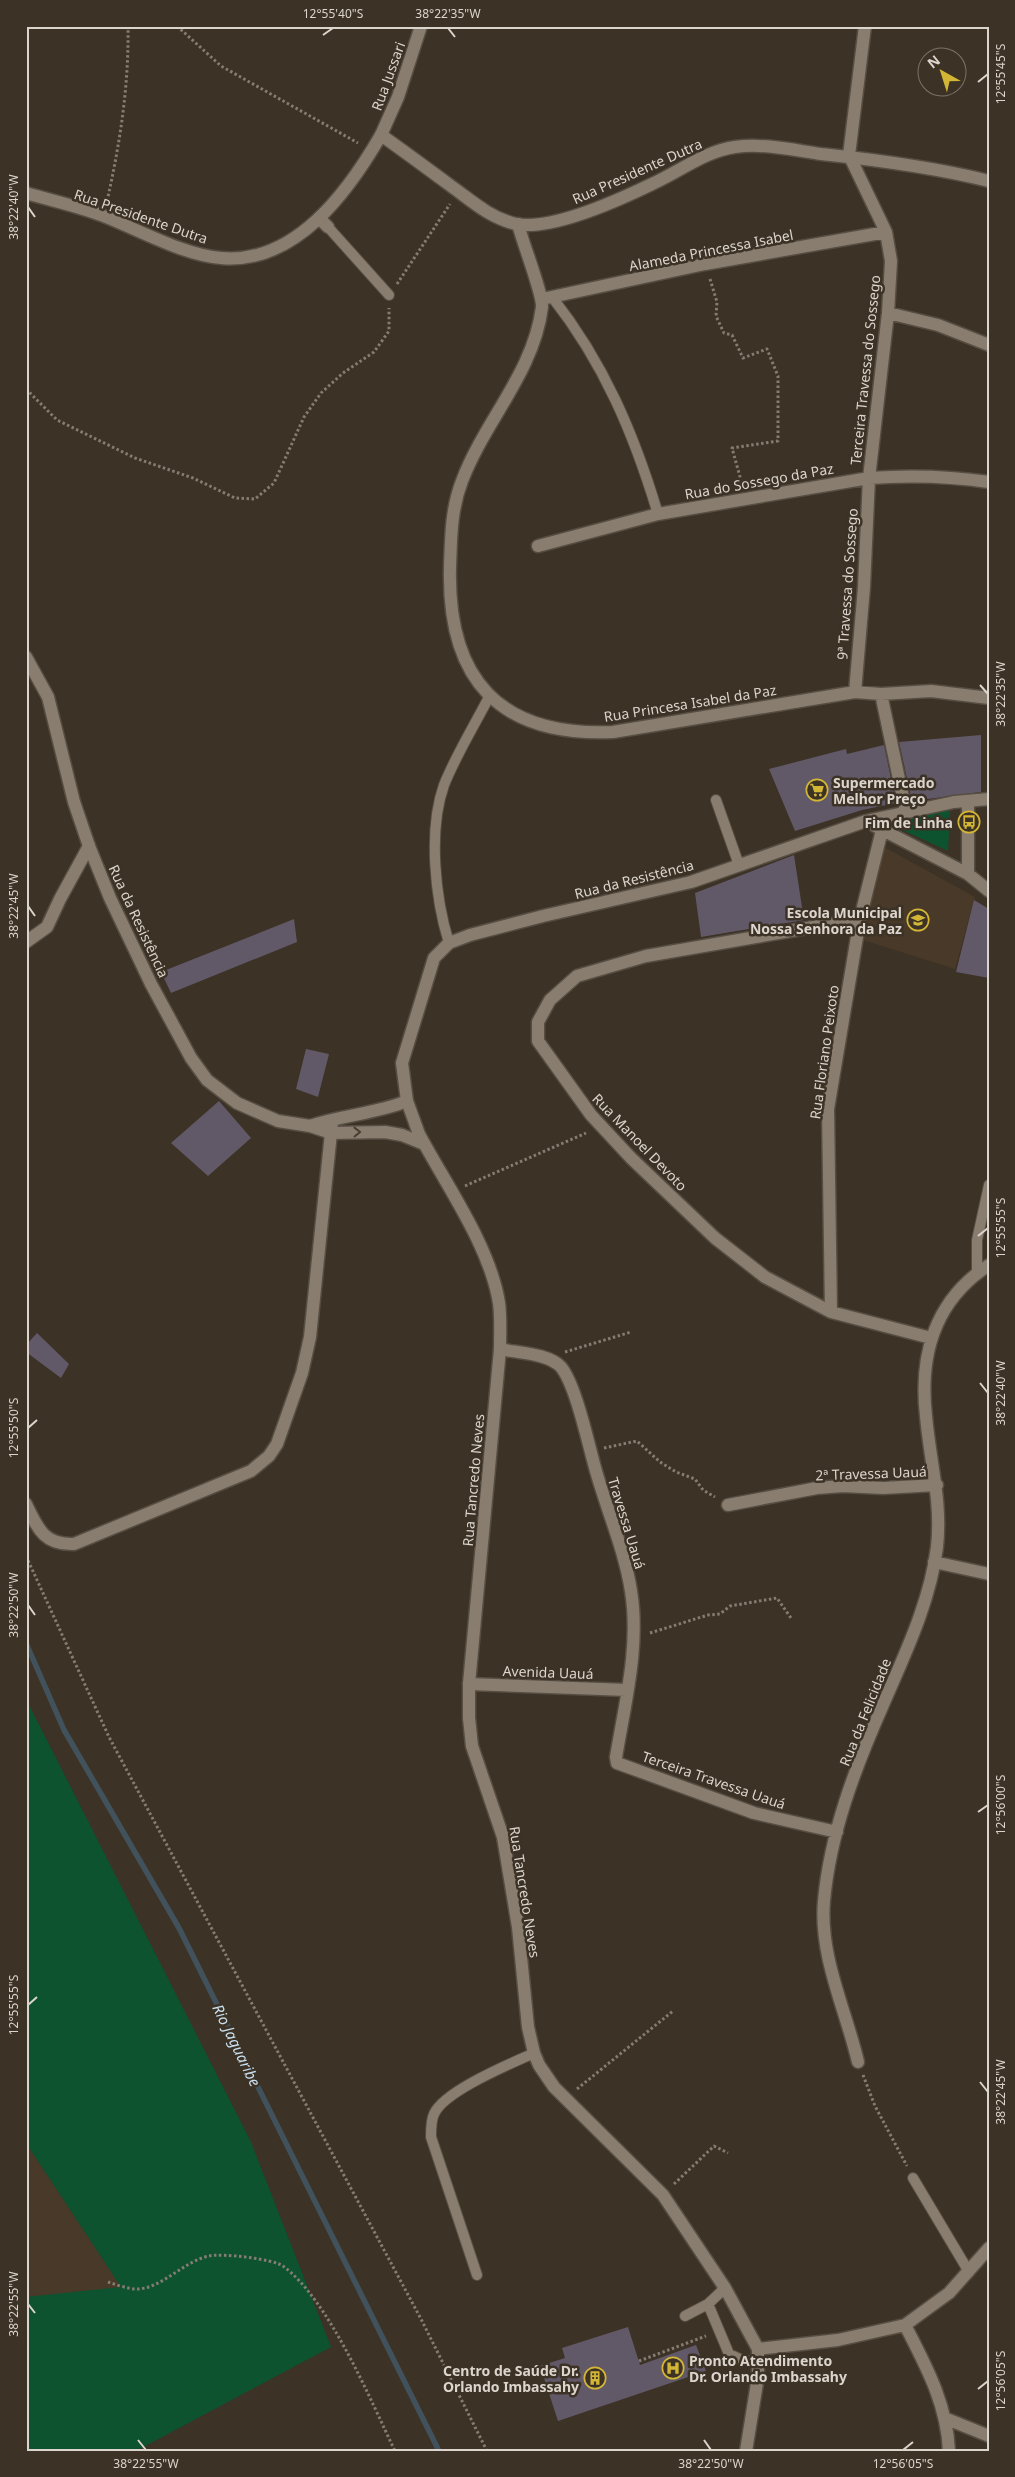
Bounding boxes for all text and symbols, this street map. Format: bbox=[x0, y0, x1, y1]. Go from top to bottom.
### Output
text: 12°55'40"S bbox=[303, 5, 364, 22]
text: 38°22'35"W bbox=[415, 5, 481, 22]
street label: Rua Jussari bbox=[367, 39, 409, 113]
text: 12°55'45"S bbox=[992, 43, 1009, 104]
north arrow bbox=[918, 48, 968, 98]
text: N bbox=[923, 51, 944, 72]
street label: Rua Presidente Dutra bbox=[569, 134, 705, 208]
text: 38°22'40"W bbox=[5, 174, 22, 240]
street label: Rua Presidente Dutra bbox=[72, 184, 210, 248]
street label: Alameda Princessa Isabel bbox=[627, 225, 795, 275]
street label: Terceira Travessa do Sossego bbox=[846, 274, 884, 466]
street label: Rua do Sossego da Paz bbox=[683, 458, 835, 503]
street label: 9ª Travessa do Sossego bbox=[832, 507, 862, 661]
text: 38°22'35"W bbox=[992, 661, 1009, 727]
street label: Rua Princesa Isabel da Paz bbox=[602, 680, 778, 726]
place label: Supermercado Melhor Preço bbox=[833, 773, 935, 808]
supermarket icon: Supermercado Melhor Preço bbox=[805, 778, 829, 802]
bus stop icon: Fim de Linha bbox=[957, 810, 981, 834]
place label: Fim de Linha bbox=[864, 813, 953, 832]
street label: Rua da Resistência bbox=[572, 855, 696, 903]
street label: Rua da Resistência bbox=[105, 862, 173, 980]
text: 38°22'45"W bbox=[5, 873, 22, 939]
place label: Escola Municipal Nossa Senhora da Paz bbox=[750, 903, 902, 938]
school or university icon: Escola Municipal Nossa Senhora da Paz bbox=[906, 908, 930, 932]
street label: Rua Floriano Peixoto bbox=[805, 984, 843, 1120]
street label: Rua Manoel Devoto bbox=[588, 1089, 692, 1195]
one-way arrow bbox=[354, 1127, 362, 1138]
text: 12°55'55"S bbox=[992, 1197, 1009, 1258]
text: 38°22'40"W bbox=[992, 1360, 1009, 1426]
text: 12°55'50"S bbox=[5, 1397, 22, 1458]
street label: Rua Tancredo Neves bbox=[458, 1413, 488, 1547]
street label: 2ª Travessa Uauá bbox=[815, 1462, 927, 1484]
street label: Travessa Uauá bbox=[604, 1475, 650, 1571]
text: 38°22'50"W bbox=[5, 1572, 22, 1638]
street label: Rua da Felicidade bbox=[835, 1655, 895, 1769]
street label: Avenida Uauá bbox=[502, 1661, 594, 1683]
street label: Terceira Travessa Uauá bbox=[640, 1747, 788, 1813]
text: 12°56'00"S bbox=[992, 1774, 1009, 1835]
street label: Rua Tancredo Neves bbox=[505, 1825, 545, 1959]
text: 12°55'55"S bbox=[5, 1974, 22, 2035]
water label: Rio Jaguaribe bbox=[208, 2000, 266, 2090]
text: 38°22'45"W bbox=[992, 2059, 1009, 2125]
text: 38°22'55"W bbox=[5, 2271, 22, 2337]
text: 12°56'05"S bbox=[992, 2350, 1009, 2411]
place label: Pronto Atendimento Dr. Orlando Imbassahy bbox=[689, 2351, 847, 2386]
hospital icon: Pronto Atendimento Dr. Orlando Imbassahy bbox=[661, 2356, 685, 2380]
place label: Centro de Saúde Dr. Orlando Imbassahy bbox=[443, 2361, 579, 2396]
building icon: Centro de Saúde Dr. Orlando Imbassahy bbox=[583, 2366, 607, 2390]
text: 38°22'55"W bbox=[113, 2455, 179, 2472]
text: 38°22'50"W bbox=[678, 2455, 744, 2472]
text: 12°56'05"S bbox=[873, 2455, 934, 2472]

